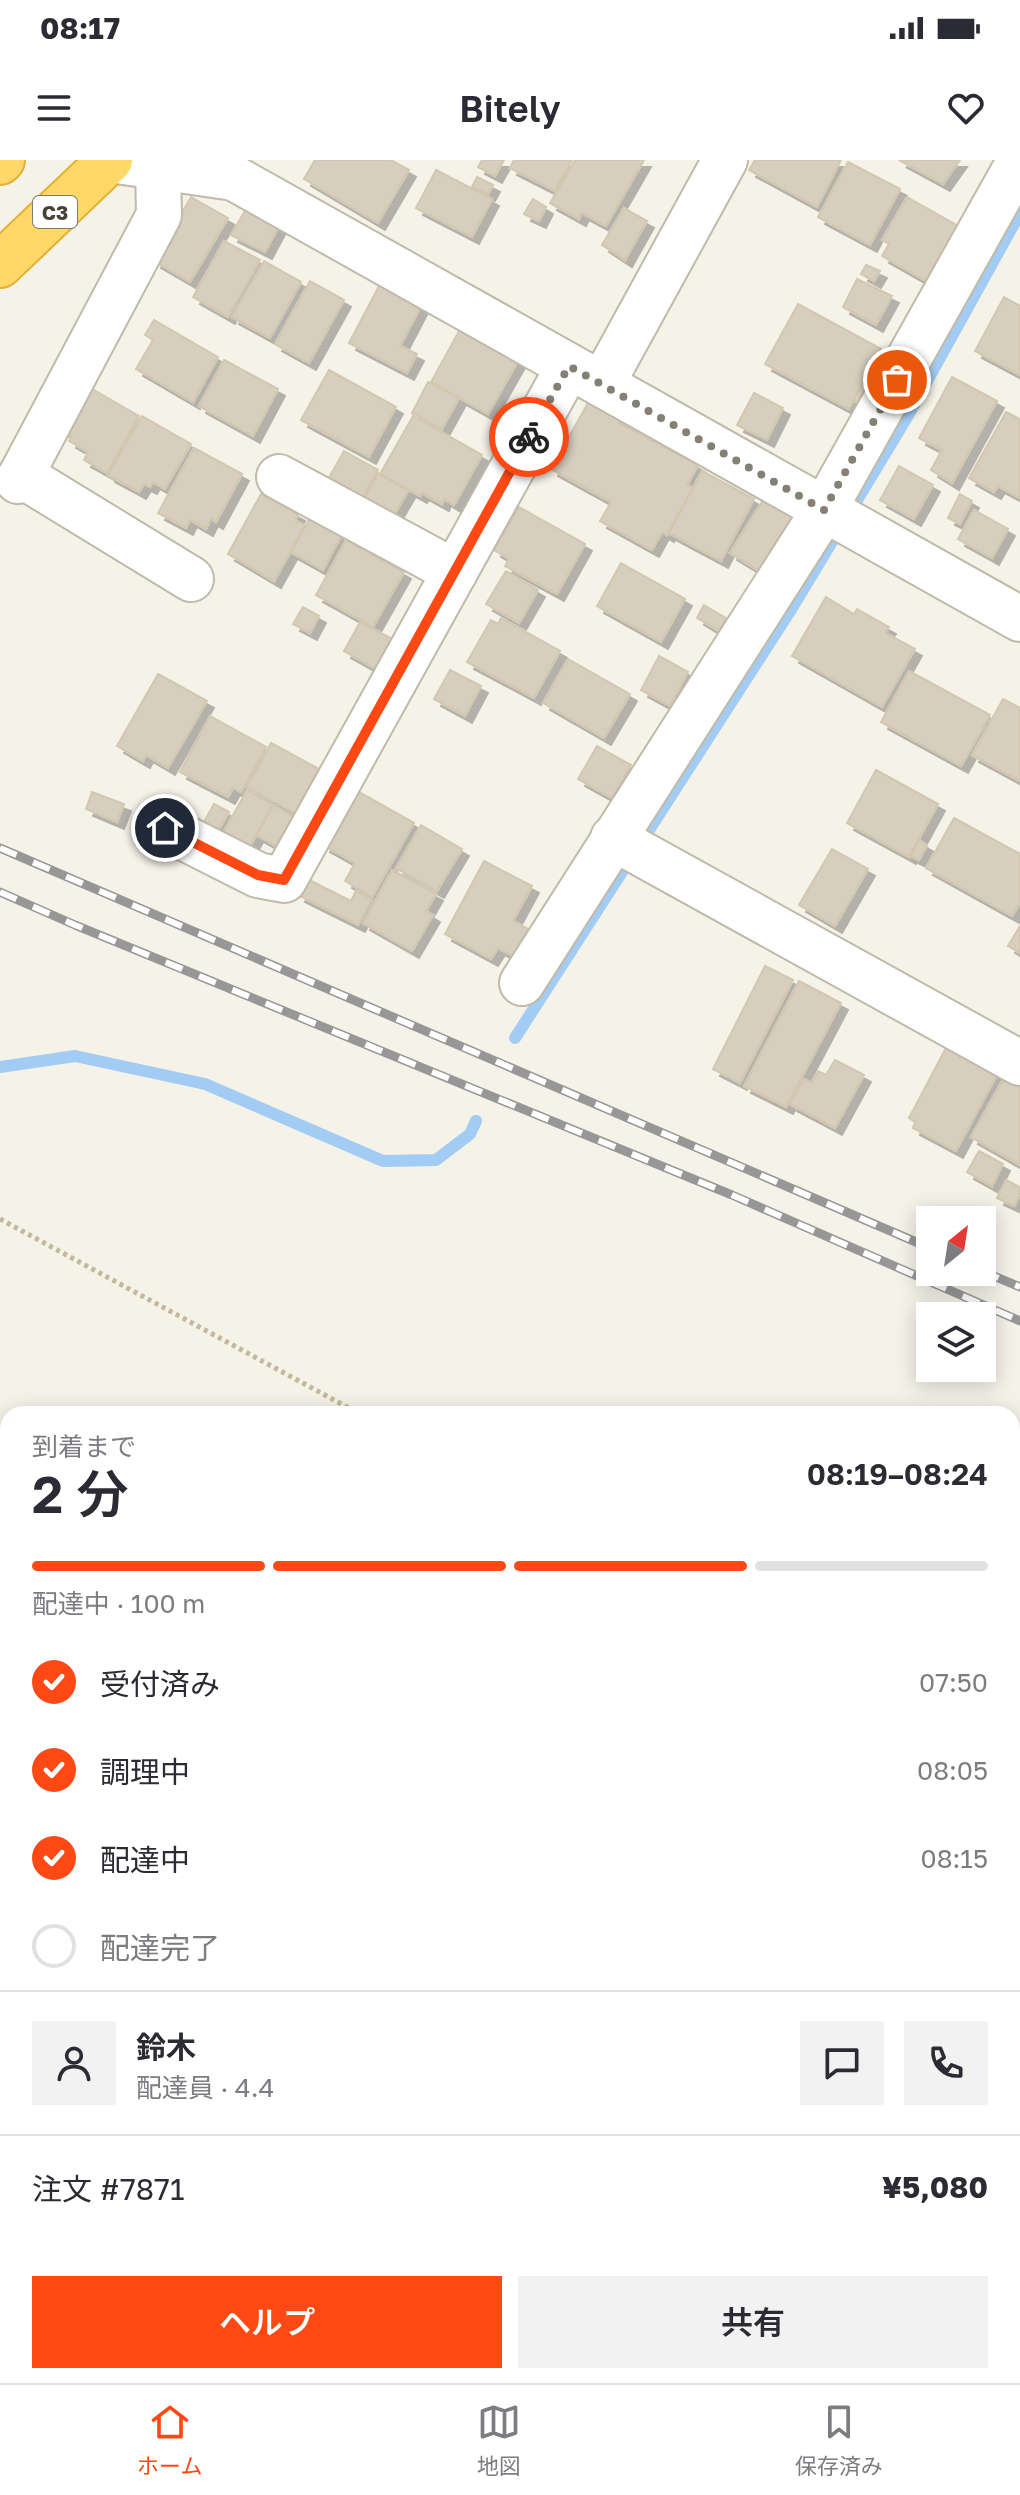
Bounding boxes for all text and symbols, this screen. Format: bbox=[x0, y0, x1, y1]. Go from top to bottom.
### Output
text: 08:17 bbox=[40, 10, 120, 46]
icon: menu bbox=[32, 86, 76, 130]
icon: heart bbox=[944, 86, 988, 130]
text: Bitely bbox=[459, 87, 561, 130]
road number: C3 bbox=[33, 196, 77, 228]
pin bbox=[863, 346, 931, 414]
icon: bag bbox=[875, 358, 919, 402]
courier bbox=[489, 397, 569, 477]
icon: bike bbox=[507, 415, 551, 459]
pin bbox=[131, 794, 199, 862]
icon: home bbox=[143, 806, 187, 850]
north arrow bbox=[916, 1206, 996, 1286]
map controls bbox=[916, 1206, 996, 1382]
button: layers bbox=[916, 1302, 996, 1382]
text: 到着まで bbox=[32, 1431, 136, 1462]
text: 08:19–08:24 bbox=[807, 1456, 988, 1492]
text: 2 分 bbox=[32, 1462, 128, 1524]
text: 配達中 · 100 m bbox=[32, 1588, 205, 1619]
icon: check bbox=[32, 1660, 76, 1704]
text: 受付済み bbox=[100, 1666, 220, 1702]
text: 07:50 bbox=[919, 1667, 988, 1698]
icon: check bbox=[32, 1748, 76, 1792]
text: 調理中 bbox=[100, 1754, 190, 1790]
text: 08:05 bbox=[917, 1755, 988, 1786]
icon: check bbox=[32, 1836, 76, 1880]
text: 配達中 bbox=[100, 1842, 190, 1878]
text: 08:15 bbox=[921, 1843, 988, 1874]
text: 配達完了 bbox=[100, 1930, 220, 1966]
button: person bbox=[32, 2021, 116, 2105]
button: chat bbox=[800, 2021, 884, 2105]
button: phone bbox=[904, 2021, 988, 2105]
text: 鈴木 bbox=[136, 2029, 196, 2065]
text: 配達員 · 4.4 bbox=[136, 2072, 274, 2103]
text: ¥5,080 bbox=[882, 2169, 988, 2205]
text: 注文 #7871 bbox=[32, 2171, 185, 2207]
button: ヘルプ bbox=[32, 2276, 502, 2368]
button: 共有 bbox=[518, 2276, 988, 2368]
tab: ホーム bbox=[137, 2400, 202, 2480]
tab: 地図 bbox=[477, 2400, 521, 2480]
tab: 保存済み bbox=[795, 2400, 883, 2480]

